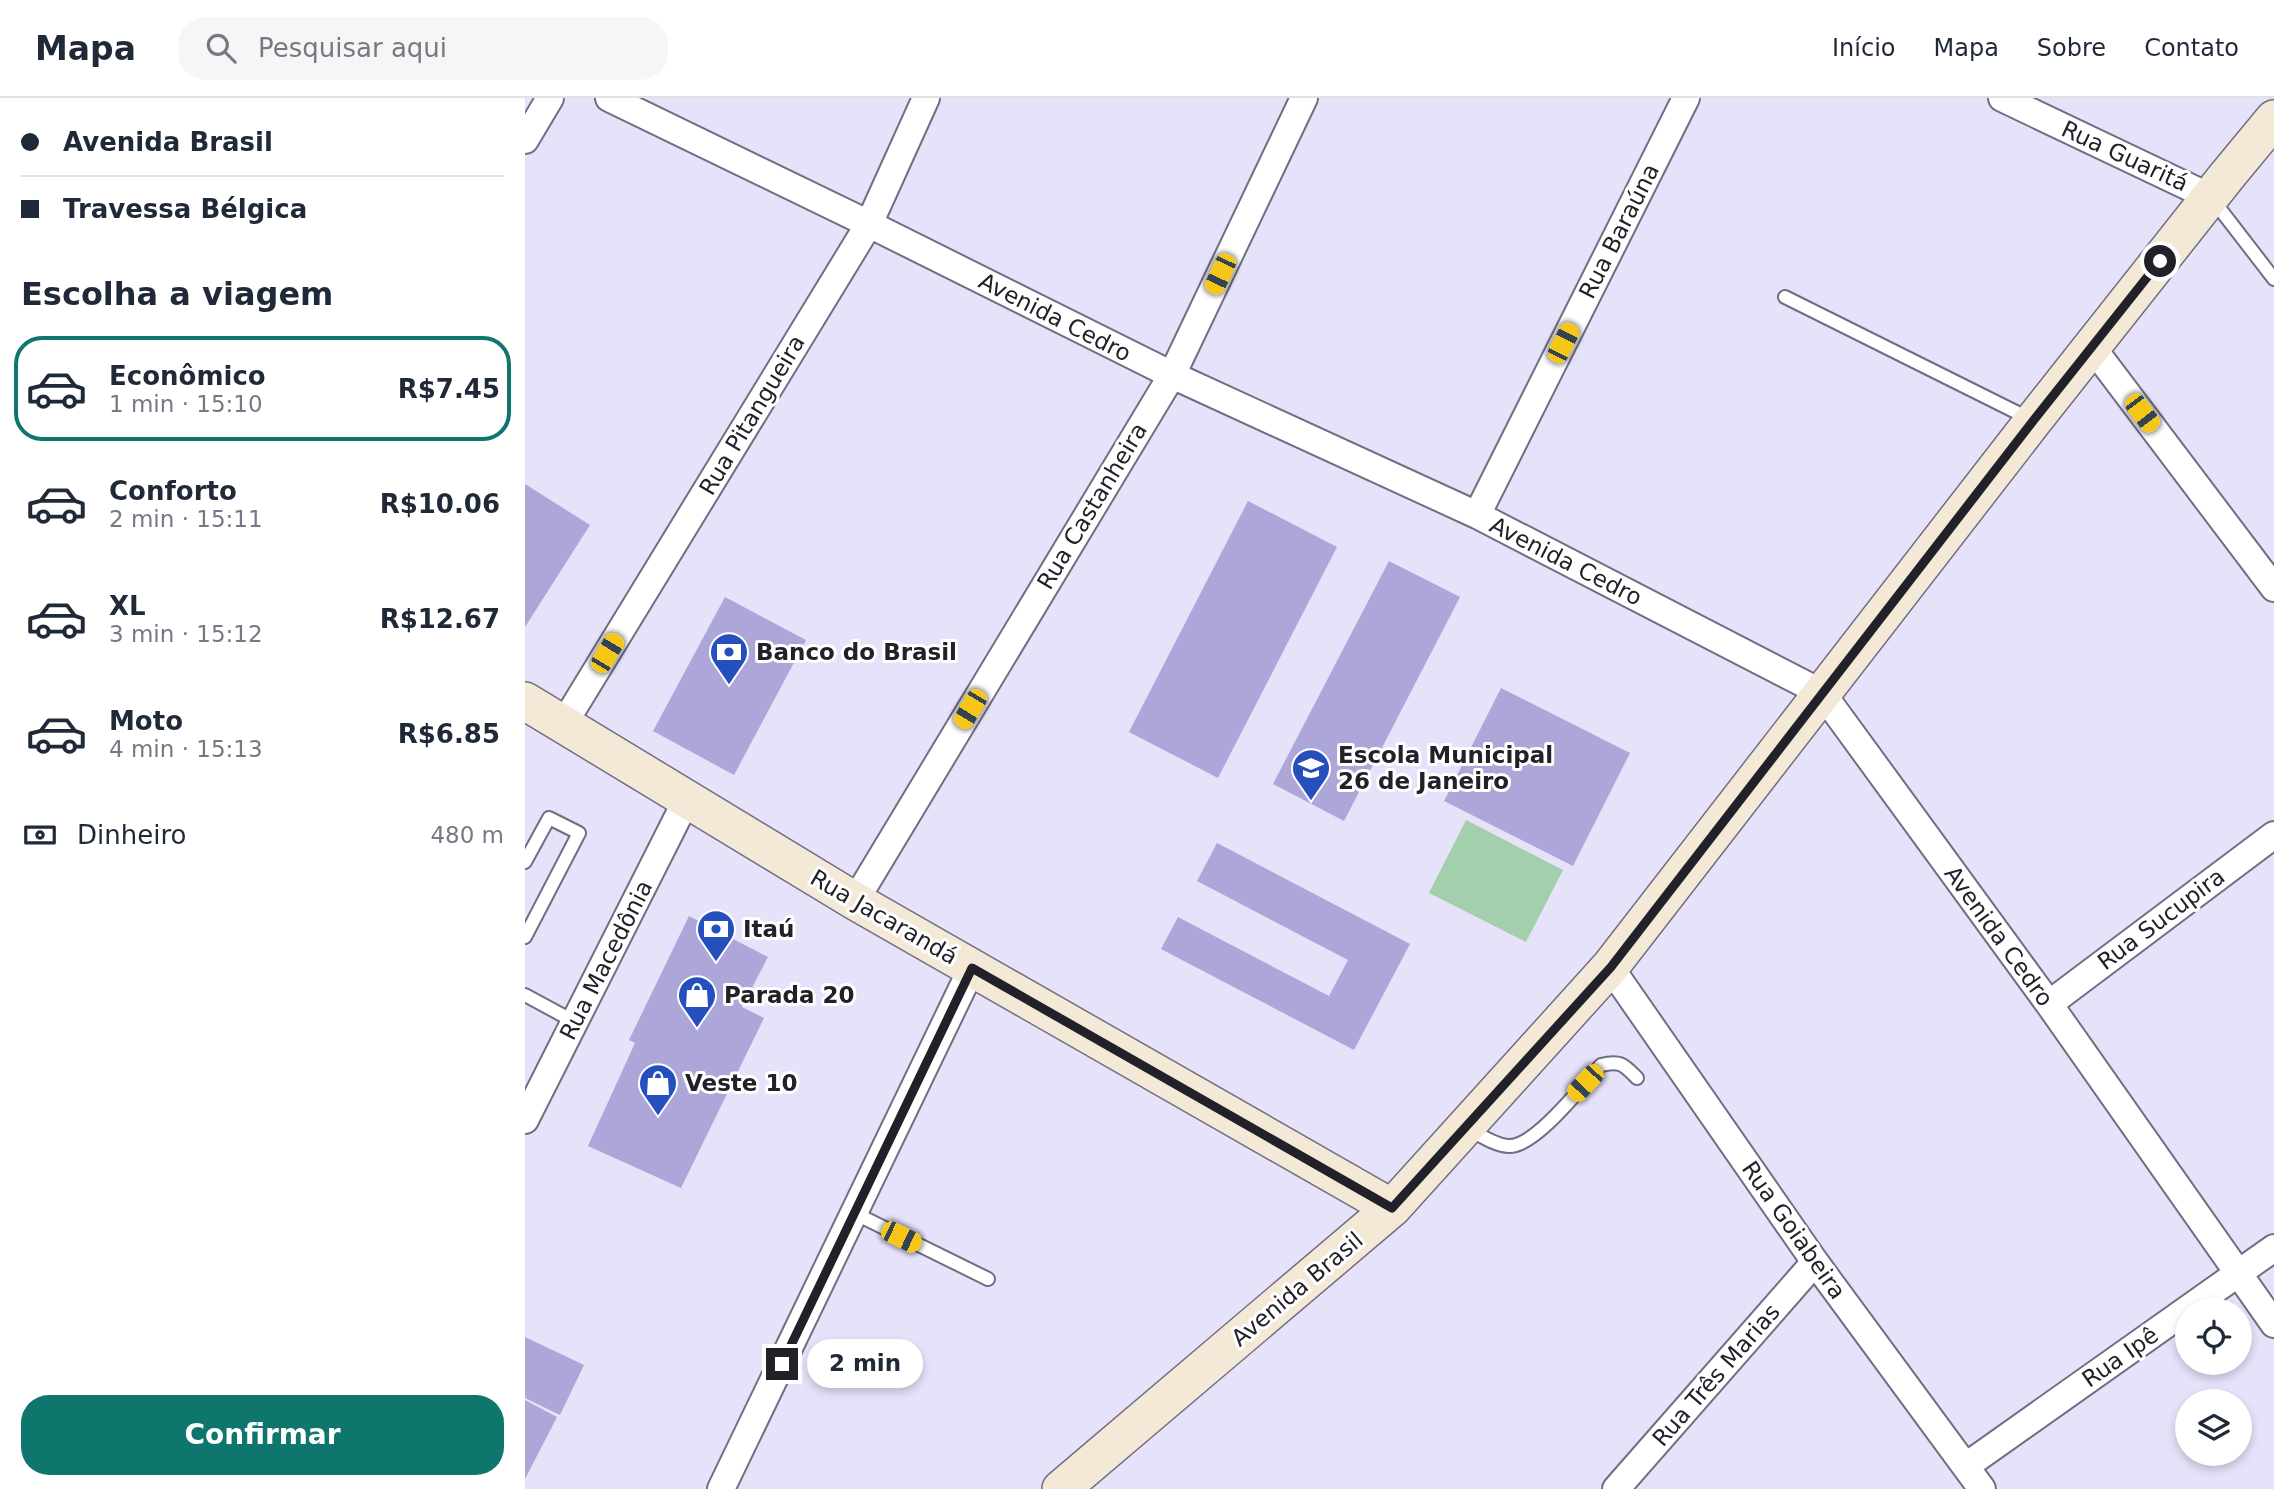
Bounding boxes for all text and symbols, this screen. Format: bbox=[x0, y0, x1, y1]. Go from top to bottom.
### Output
search box bbox=[178, 17, 668, 80]
text: Mapa bbox=[35, 29, 136, 68]
icon: search bbox=[202, 29, 240, 67]
text: Pesquisar aqui bbox=[258, 33, 447, 63]
text: Início bbox=[1832, 34, 1896, 62]
text: Mapa bbox=[1934, 34, 1999, 62]
text: Sobre bbox=[2037, 34, 2106, 62]
text: Contato bbox=[2144, 34, 2239, 62]
street label: Rua Guaritá bbox=[2058, 115, 2192, 197]
text: Avenida Brasil bbox=[63, 127, 273, 157]
street label: Rua Baraúna bbox=[1574, 159, 1664, 303]
text: Travessa Bélgica bbox=[63, 194, 307, 224]
route start bbox=[2144, 245, 2176, 277]
car bbox=[1202, 251, 1239, 297]
street label: Avenida Cedro bbox=[975, 268, 1135, 366]
text: Escolha a viagem bbox=[21, 275, 333, 313]
car bbox=[1545, 320, 1582, 366]
street label: Rua Pitangueira bbox=[694, 330, 810, 500]
icon: car bbox=[25, 357, 88, 420]
text: Econômico bbox=[109, 361, 266, 391]
text: R$7.45 bbox=[398, 374, 500, 404]
car bbox=[2121, 390, 2164, 436]
text: 1 min · 15:10 bbox=[109, 391, 263, 417]
street label: Rua Castanheira bbox=[1032, 418, 1152, 594]
icon: car bbox=[25, 472, 88, 535]
text: Conforto bbox=[109, 476, 237, 506]
text: R$10.06 bbox=[380, 489, 500, 519]
text: 2 min · 15:11 bbox=[109, 506, 263, 532]
street label: Avenida Cedro bbox=[1486, 512, 1646, 610]
icon: car bbox=[25, 587, 88, 650]
text: XL bbox=[109, 591, 146, 621]
text: R$12.67 bbox=[380, 604, 500, 634]
text: 3 min · 15:12 bbox=[109, 621, 263, 647]
car bbox=[588, 630, 627, 676]
bank icon: Banco do Brasil bbox=[708, 631, 750, 686]
place label: Banco do Brasil bbox=[756, 639, 957, 665]
car bbox=[951, 686, 990, 732]
icon: car bbox=[25, 702, 88, 765]
text: Moto bbox=[109, 706, 183, 736]
text: R$6.85 bbox=[398, 719, 500, 749]
text: 4 min · 15:13 bbox=[109, 736, 263, 762]
place label: Escola Municipal 26 de Janeiro bbox=[1338, 742, 1553, 794]
school or university icon: Escola Municipal 26 de Janeiro bbox=[1290, 747, 1332, 802]
icon: cash bbox=[21, 816, 59, 854]
text: Dinheiro bbox=[77, 820, 186, 850]
text: 480 m bbox=[430, 822, 504, 848]
street label: Avenida Cedro bbox=[1939, 861, 2059, 1011]
street label: Rua Sucupira bbox=[2093, 863, 2229, 975]
street label: Rua Jacarandá bbox=[806, 864, 962, 970]
street label: Rua Macedônia bbox=[555, 876, 657, 1044]
bank icon: Itaú bbox=[695, 908, 737, 963]
place label: Itaú bbox=[743, 916, 794, 942]
shop icon: Parada 20 bbox=[676, 974, 718, 1029]
place label: Parada 20 bbox=[724, 982, 855, 1008]
car bbox=[1563, 1060, 1608, 1106]
shop icon: Veste 10 bbox=[637, 1062, 679, 1117]
place label: Veste 10 bbox=[685, 1070, 797, 1096]
street label: Rua Goiabeira bbox=[1737, 1156, 1851, 1304]
car bbox=[878, 1218, 925, 1256]
street label: Avenida Brasil bbox=[1226, 1227, 1368, 1351]
map controls bbox=[2175, 1298, 2252, 1466]
button: locate bbox=[2175, 1298, 2252, 1375]
street label: Rua Três Marias bbox=[1647, 1299, 1785, 1451]
street label: Rua Ipê bbox=[2077, 1322, 2163, 1392]
callout: 2 min bbox=[807, 1340, 922, 1388]
route end bbox=[766, 1348, 798, 1380]
text: 2 min bbox=[829, 1350, 901, 1376]
button: layers bbox=[2175, 1389, 2252, 1466]
button: Confirmar bbox=[21, 1395, 504, 1475]

